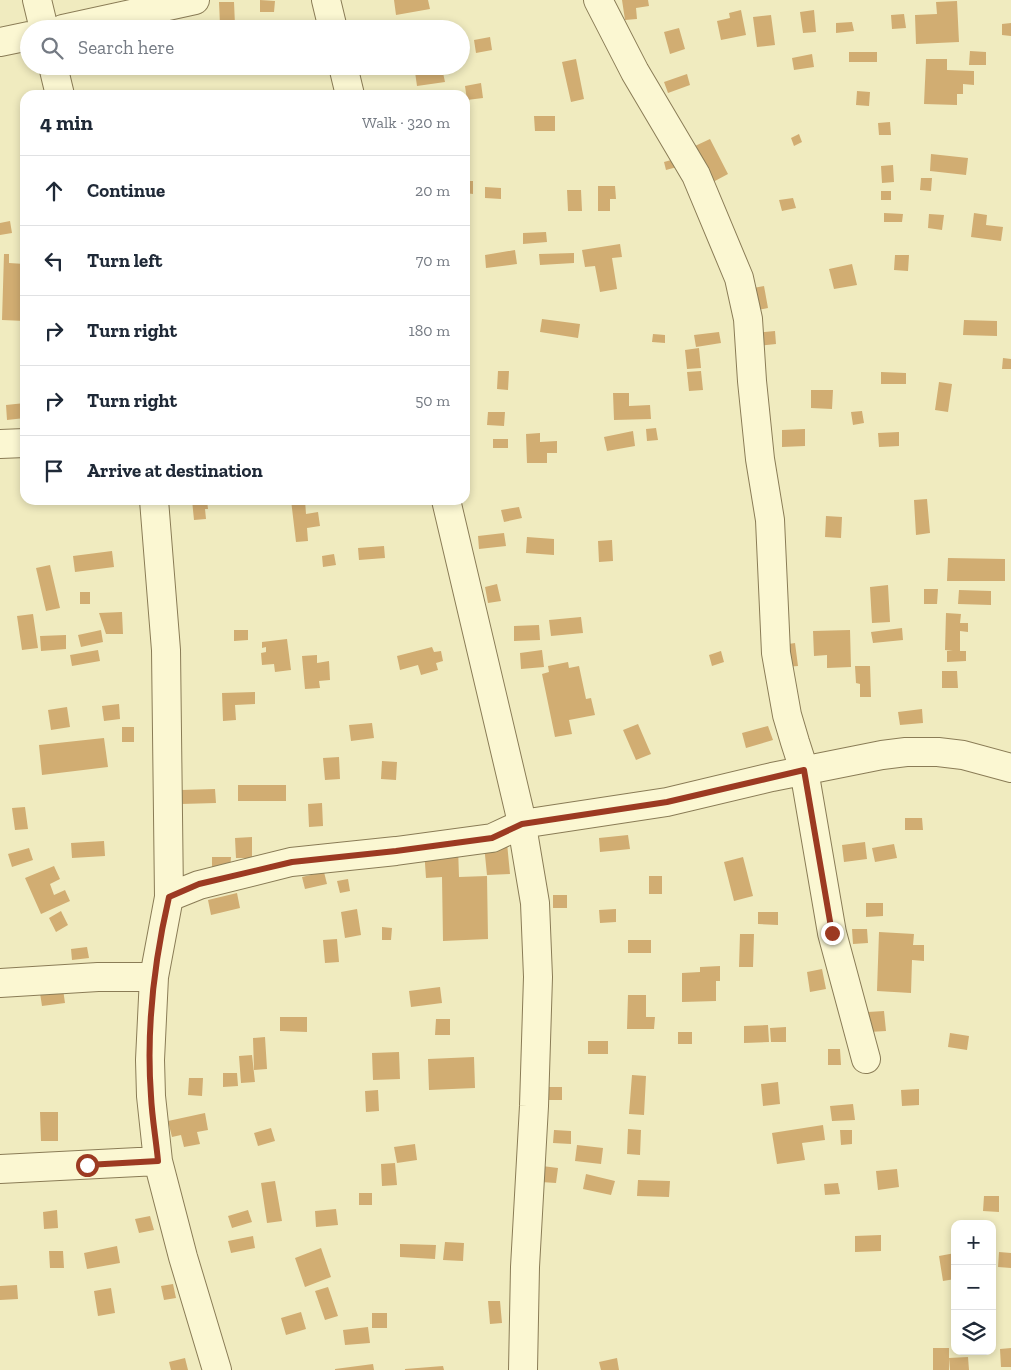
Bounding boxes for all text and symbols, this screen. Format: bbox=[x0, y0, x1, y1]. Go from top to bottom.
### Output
search box bbox=[20, 20, 470, 75]
icon: search bbox=[38, 34, 66, 62]
text: Search here bbox=[78, 36, 174, 59]
text: 4 min bbox=[40, 110, 93, 135]
text: Walk · 320 m bbox=[362, 113, 450, 132]
icon: ahead bbox=[40, 177, 68, 205]
text: Continue bbox=[87, 179, 165, 202]
text: 20 m bbox=[415, 181, 450, 200]
icon: left bbox=[40, 247, 68, 275]
text: Turn left bbox=[87, 249, 162, 272]
text: 70 m bbox=[416, 251, 450, 270]
icon: right bbox=[40, 317, 68, 345]
text: Turn right bbox=[87, 319, 177, 342]
text: 180 m bbox=[409, 321, 450, 340]
icon: right bbox=[40, 387, 68, 415]
text: Turn right bbox=[87, 389, 177, 412]
text: 50 m bbox=[415, 391, 450, 410]
icon: arrive bbox=[40, 457, 68, 485]
text: Arrive at destination bbox=[87, 459, 263, 482]
route end bbox=[821, 922, 844, 945]
route start bbox=[76, 1154, 99, 1177]
map controls bbox=[951, 1220, 996, 1355]
button: + bbox=[951, 1220, 996, 1265]
button: − bbox=[951, 1265, 996, 1310]
button: layers bbox=[951, 1310, 996, 1355]

